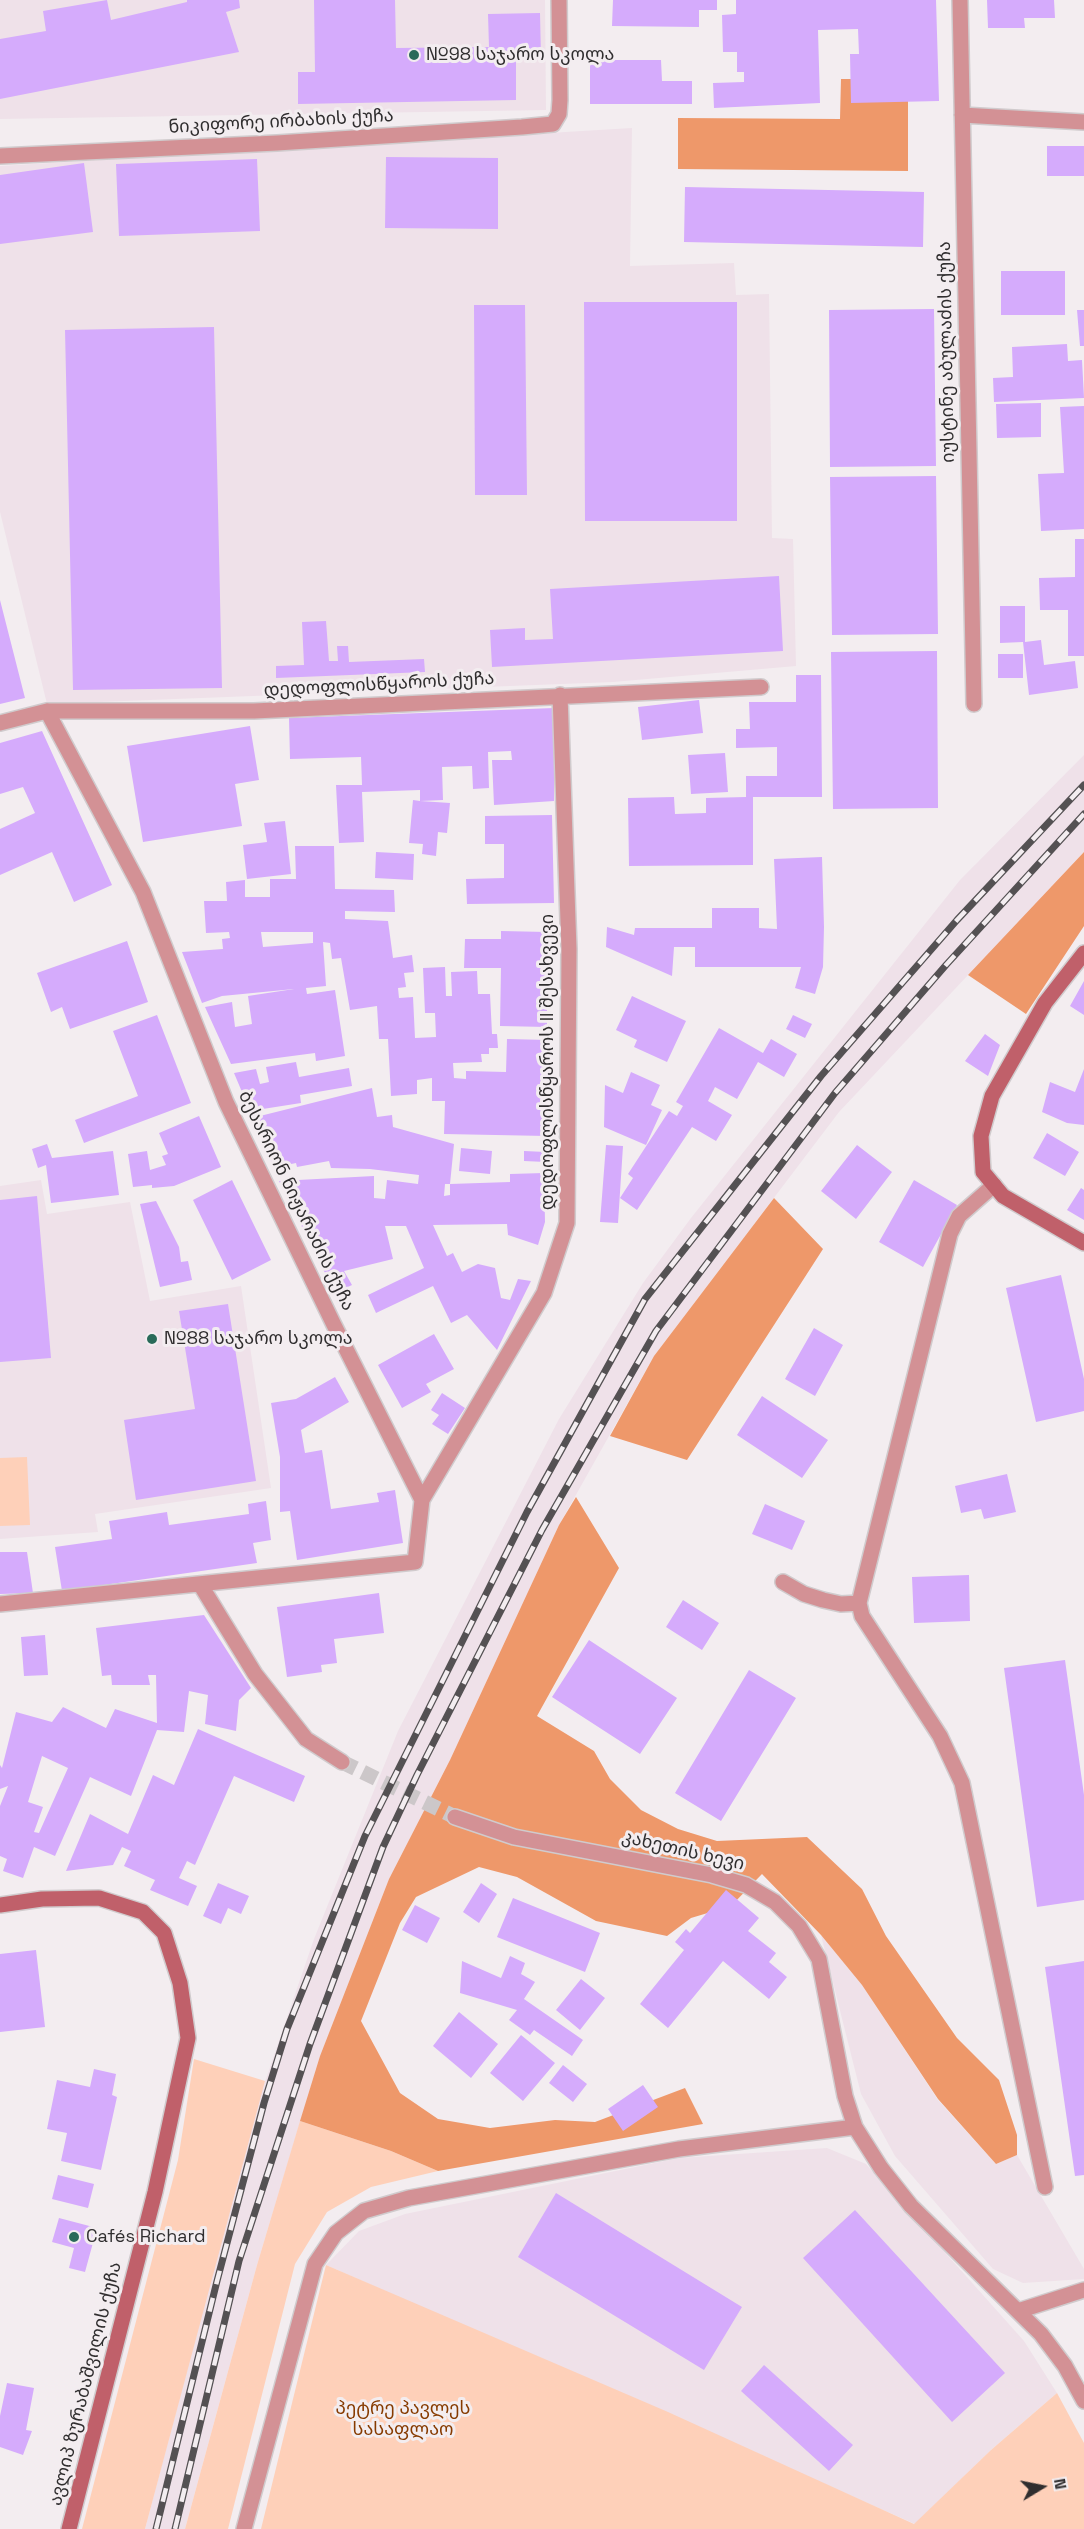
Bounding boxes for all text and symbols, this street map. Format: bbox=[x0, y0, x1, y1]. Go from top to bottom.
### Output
place label: №98 საჯარო სკოლა bbox=[426, 44, 614, 66]
marker: №98 საჯარო სკოლა bbox=[407, 48, 421, 62]
street label: ნიკიფორე ირბახის ქუჩა bbox=[168, 105, 394, 139]
street label: იუსტინე აბულაძის ქუჩა bbox=[934, 241, 960, 463]
street label: დედოფლისწყაროს ქუჩა bbox=[263, 668, 495, 702]
street label: დედოფლისწყაროს II შესახვევი bbox=[537, 914, 559, 1210]
street label: ბესარიონ ნიჟარაძის ქუჩა bbox=[233, 1087, 359, 1315]
place label: №88 საჯარო სკოლა bbox=[164, 1328, 353, 1350]
marker: №88 საჯარო სკოლა bbox=[145, 1332, 159, 1346]
street label: კახეთის ხევი bbox=[620, 1826, 746, 1876]
place label: Cafés Richard bbox=[86, 2226, 206, 2248]
marker: Cafés Richard bbox=[67, 2230, 81, 2244]
street label: ავლიპ ზურაბაშვილის ქუჩა bbox=[45, 2260, 127, 2508]
park label: პეტრე პავლეს სასაფლაო bbox=[336, 2398, 470, 2440]
north arrow bbox=[1012, 2457, 1072, 2517]
text: N bbox=[1049, 2477, 1071, 2491]

